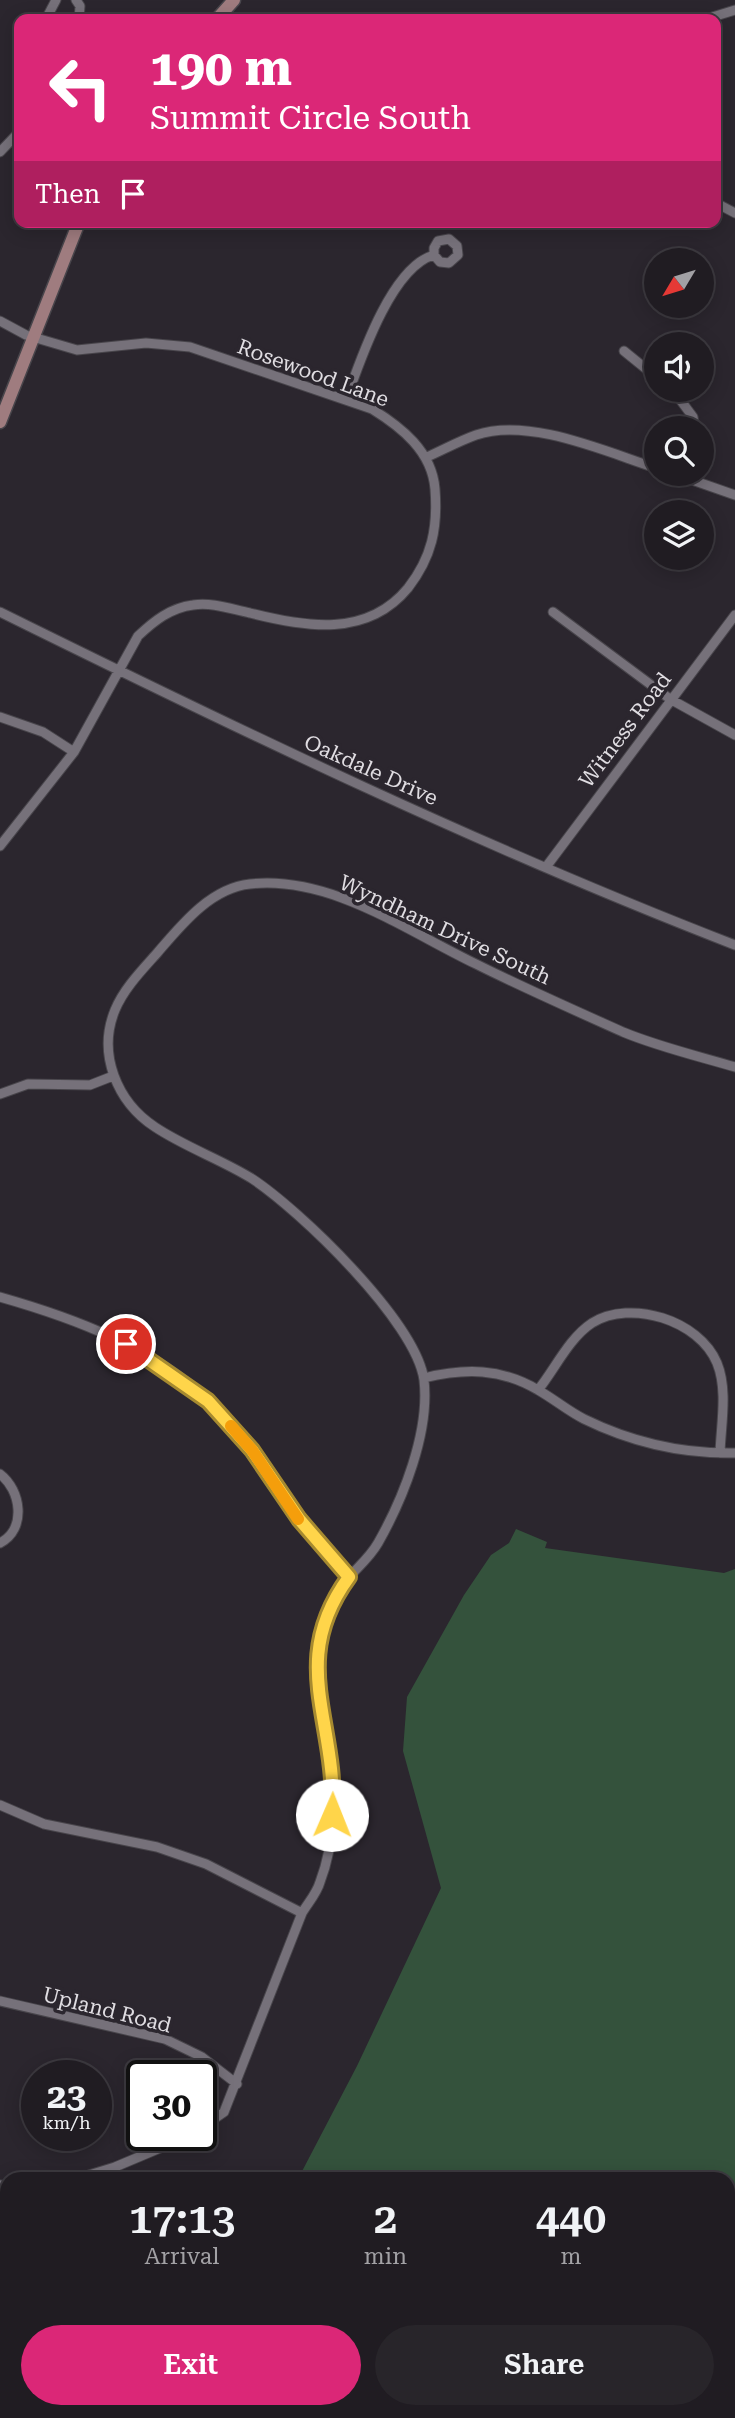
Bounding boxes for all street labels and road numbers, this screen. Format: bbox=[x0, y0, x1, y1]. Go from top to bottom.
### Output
street label: Rosewood Lane bbox=[234, 334, 392, 412]
street label: Witness Road bbox=[574, 667, 676, 792]
street label: Oakdale Drive bbox=[300, 730, 442, 810]
street label: Wyndham Drive South bbox=[335, 870, 555, 990]
street label: Upland Road bbox=[40, 1982, 174, 2038]

